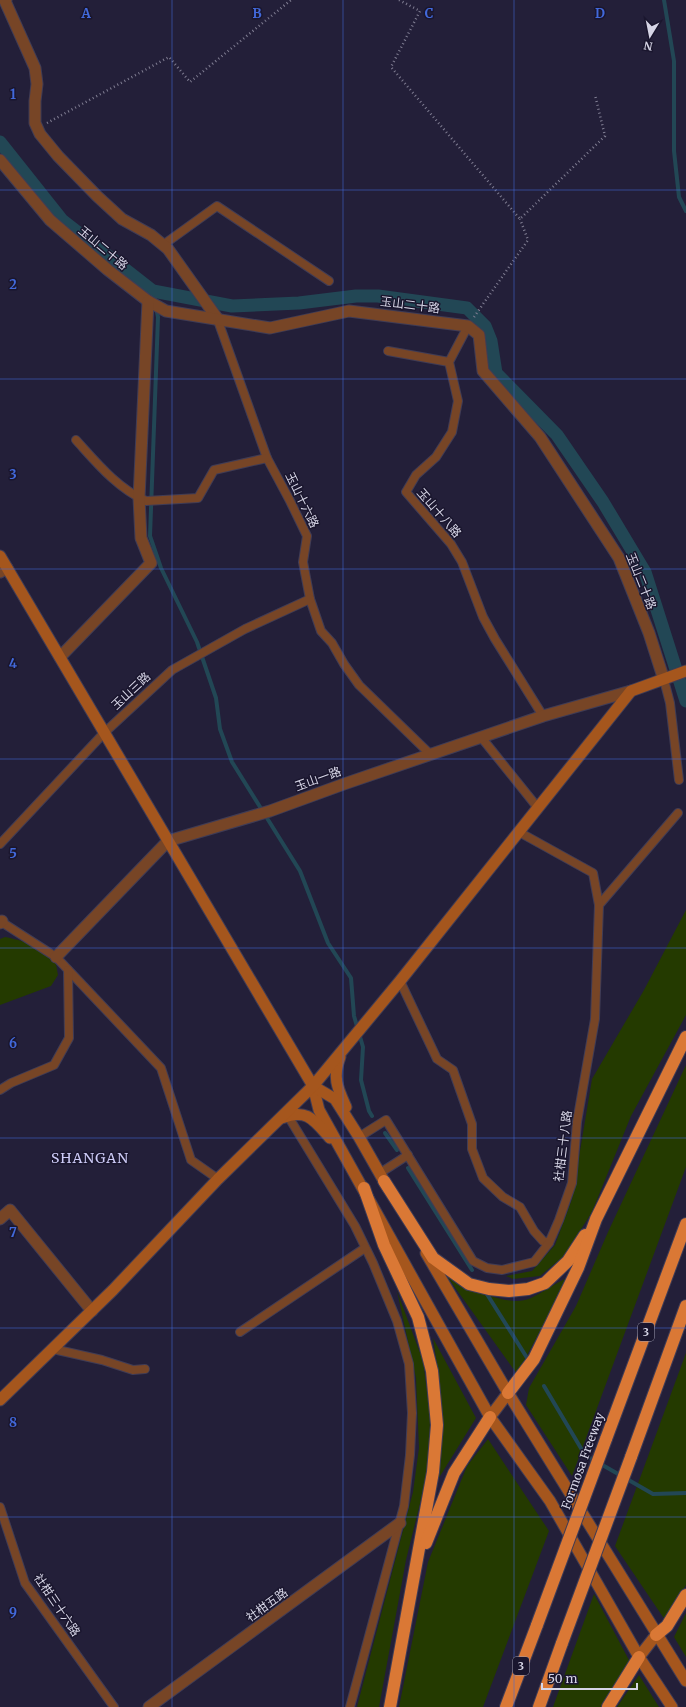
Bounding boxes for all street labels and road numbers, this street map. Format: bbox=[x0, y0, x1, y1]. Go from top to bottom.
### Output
street label: 玉山二十路 bbox=[76, 223, 131, 273]
street label: 玉山二十路 bbox=[379, 293, 441, 316]
street label: 玉山十六路 bbox=[283, 470, 322, 530]
street label: 玉山十八路 bbox=[414, 485, 465, 540]
street label: 玉山二十路 bbox=[623, 550, 660, 611]
street label: 玉山三路 bbox=[108, 669, 153, 712]
street label: 玉山一路 bbox=[293, 763, 343, 794]
street label: 社柑三十八路 bbox=[551, 1109, 574, 1183]
road number: 3 bbox=[638, 1323, 654, 1341]
street label: Formosa Freeway bbox=[558, 1410, 607, 1511]
street label: 社柑三十六路 bbox=[31, 1571, 84, 1639]
street label: 社柑五路 bbox=[243, 1584, 291, 1625]
road number: 3 bbox=[513, 1657, 529, 1675]

